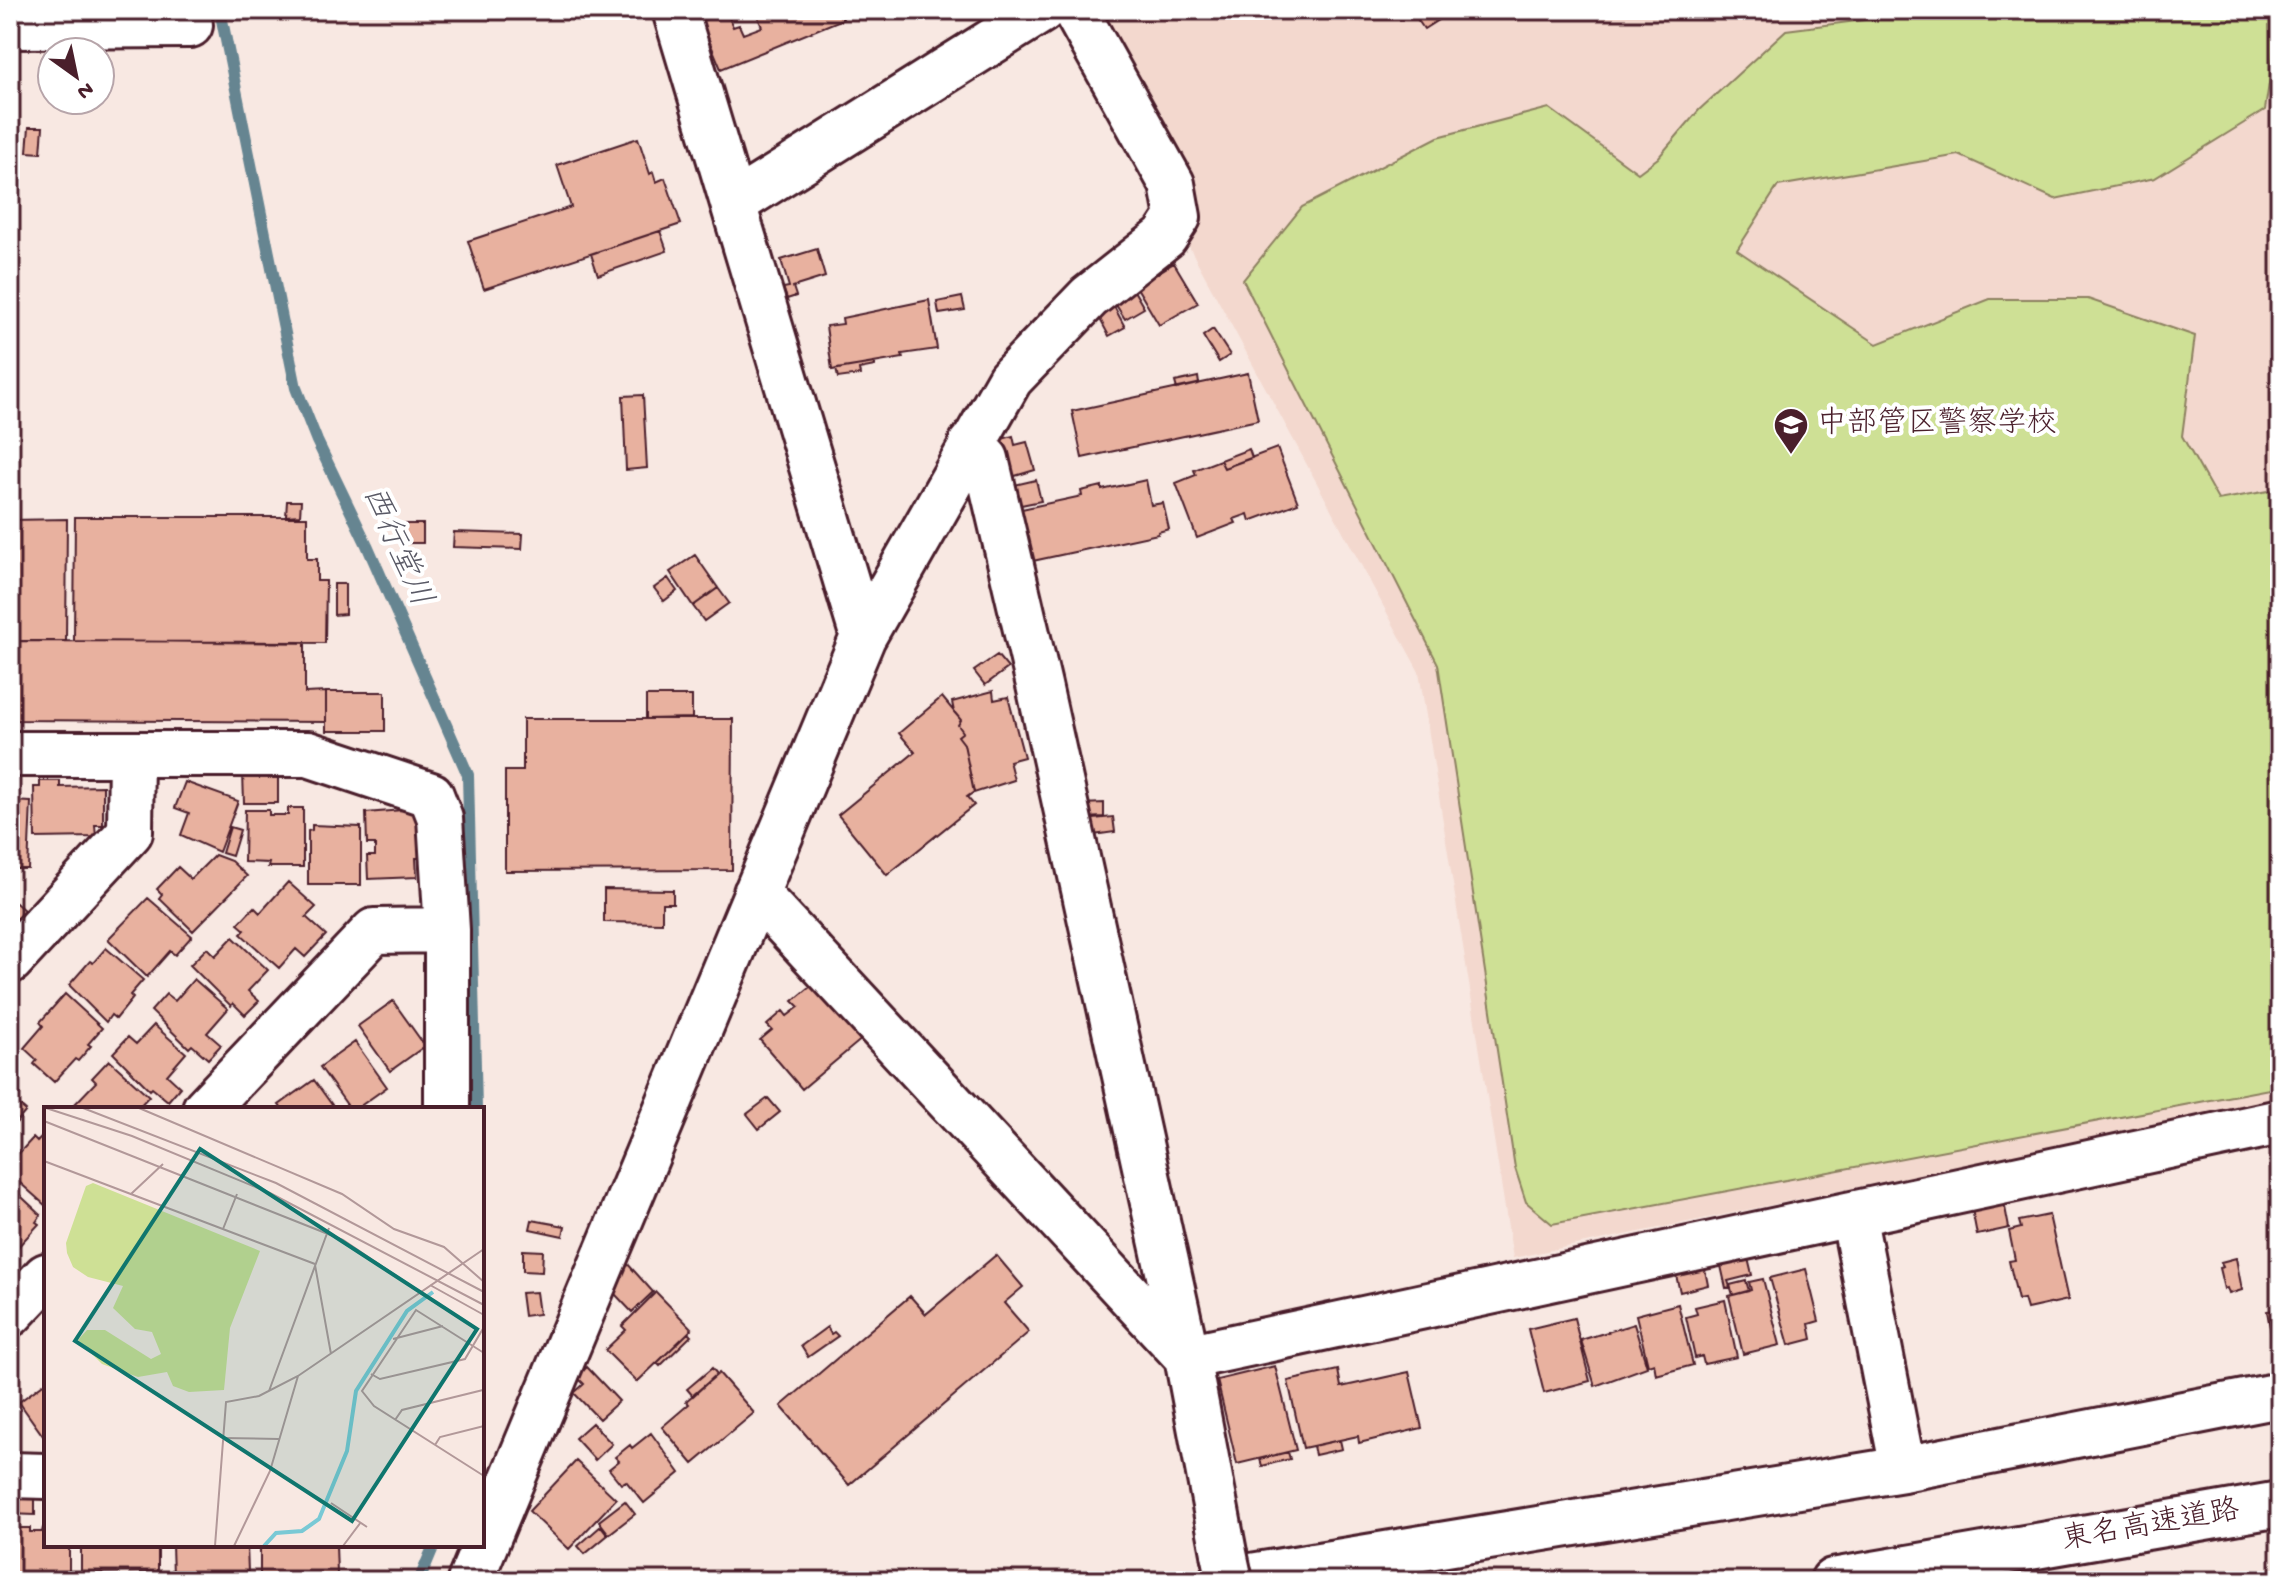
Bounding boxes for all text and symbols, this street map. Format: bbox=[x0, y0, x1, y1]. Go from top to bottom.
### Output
north arrow bbox=[36, 36, 116, 116]
text: N bbox=[72, 75, 98, 104]
school or university icon: 中部管区警察学校 bbox=[1772, 406, 1810, 456]
place label: 中部管区警察学校 bbox=[1817, 406, 2057, 443]
water label: 西行堂川 bbox=[352, 480, 439, 613]
inset map bbox=[44, 1107, 484, 1547]
street label: 東名高速道路 bbox=[2059, 1492, 2243, 1560]

